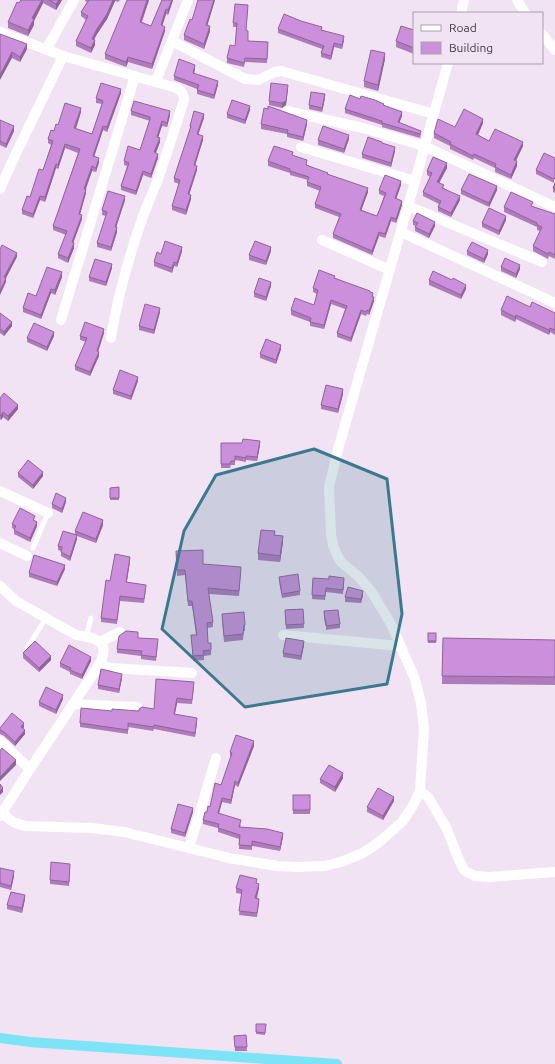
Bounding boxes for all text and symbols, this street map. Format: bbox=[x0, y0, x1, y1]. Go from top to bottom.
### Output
legend bbox=[413, 12, 543, 64]
text: Road bbox=[449, 21, 477, 34]
text: Building bbox=[449, 41, 493, 54]

